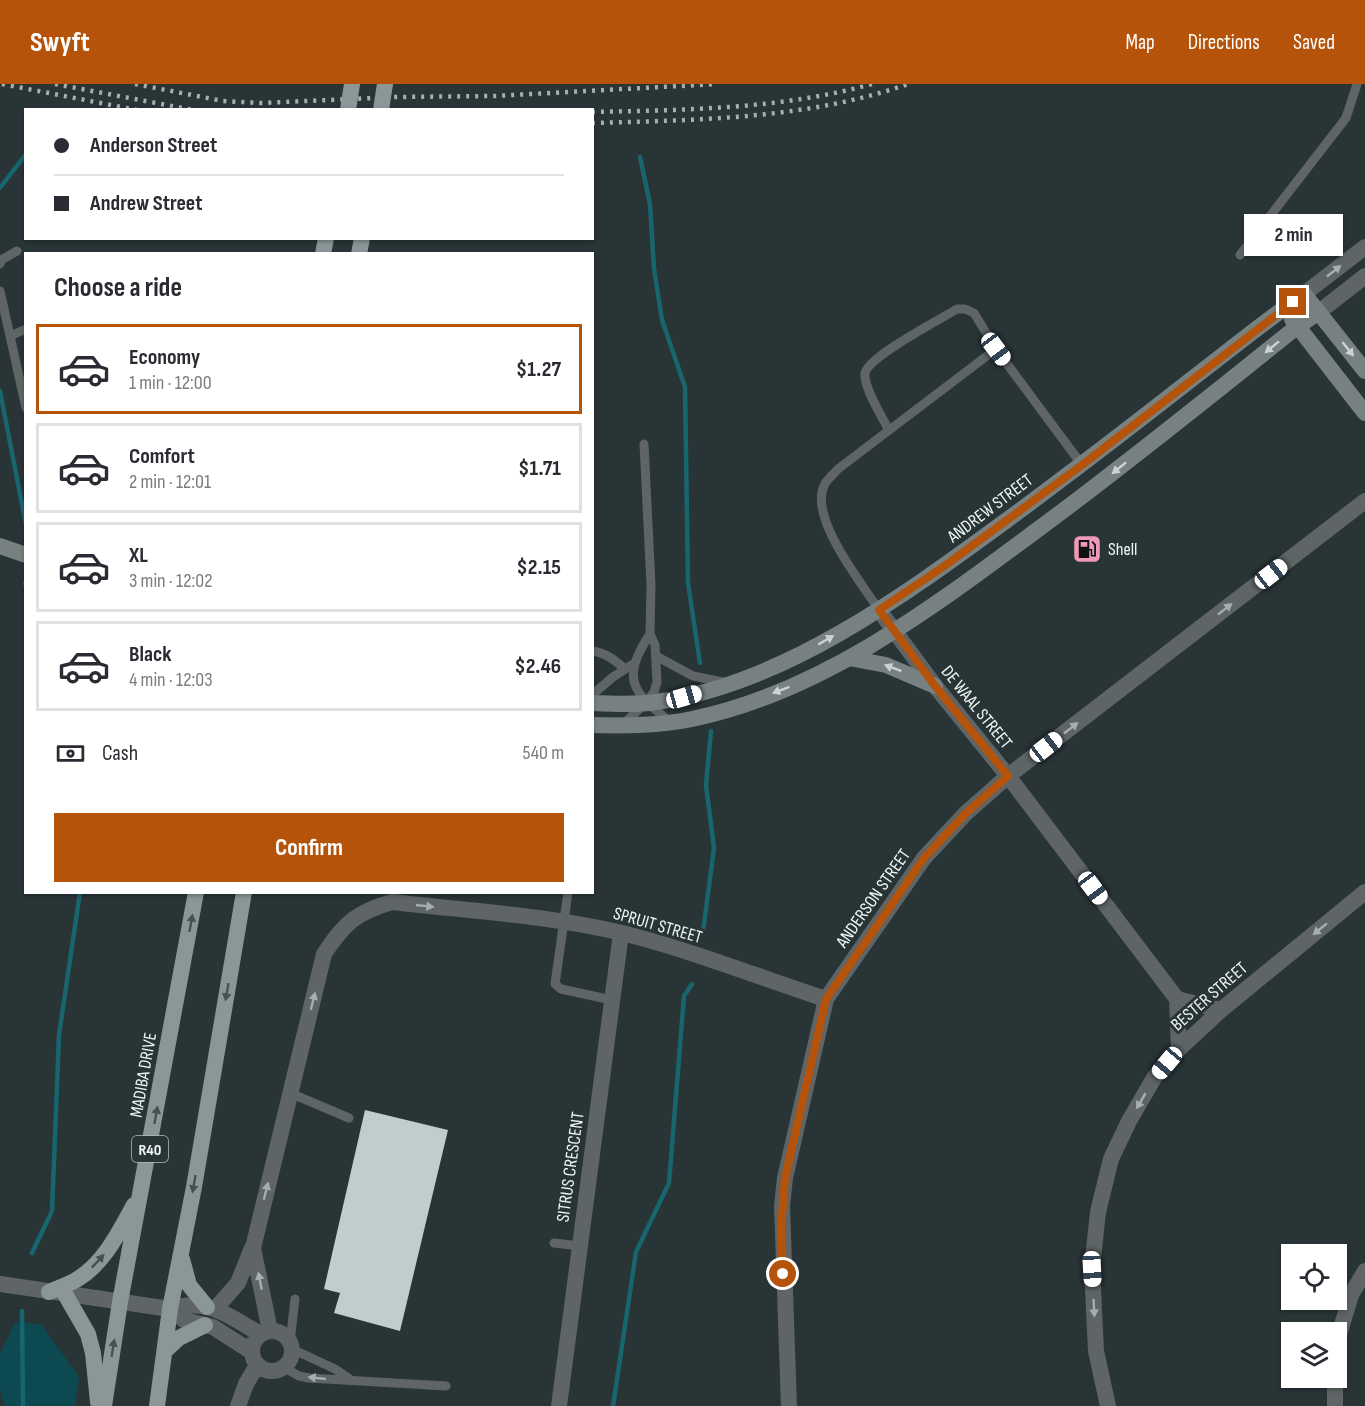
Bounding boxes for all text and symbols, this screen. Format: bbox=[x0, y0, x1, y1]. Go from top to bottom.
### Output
text: Swyft bbox=[30, 26, 90, 59]
text: Map bbox=[1125, 30, 1155, 55]
text: Directions bbox=[1188, 30, 1260, 55]
text: Saved bbox=[1293, 30, 1335, 55]
text: Anderson Street bbox=[90, 132, 217, 159]
text: Andrew Street bbox=[90, 190, 203, 217]
callout: 2 min bbox=[1244, 215, 1342, 257]
text: 2 min bbox=[1274, 223, 1313, 247]
one-way arrow bbox=[1327, 265, 1342, 277]
text: Choose a ride bbox=[54, 272, 182, 304]
route end bbox=[1279, 288, 1306, 315]
car bbox=[978, 329, 1014, 369]
one-way arrow bbox=[1264, 340, 1280, 353]
one-way arrow bbox=[1342, 340, 1354, 356]
icon: car bbox=[57, 342, 111, 396]
text: Economy bbox=[129, 344, 200, 371]
text: $1.27 bbox=[516, 356, 561, 383]
text: 1 min · 12:00 bbox=[129, 371, 212, 395]
icon: car bbox=[57, 441, 111, 495]
text: Comfort bbox=[129, 443, 195, 470]
text: $1.71 bbox=[518, 455, 561, 482]
one-way arrow bbox=[1112, 462, 1127, 474]
street label: ANDREW STREET bbox=[943, 469, 1037, 548]
text: 2 min · 12:01 bbox=[129, 470, 211, 494]
fuel station icon: Shell bbox=[1071, 533, 1103, 565]
place label: Shell bbox=[1108, 539, 1137, 560]
icon: car bbox=[57, 540, 111, 594]
text: XL bbox=[129, 542, 148, 569]
text: $2.15 bbox=[517, 554, 561, 581]
car bbox=[1251, 556, 1291, 592]
text: 3 min · 12:02 bbox=[129, 569, 212, 593]
one-way arrow bbox=[1218, 603, 1233, 615]
one-way arrow bbox=[818, 634, 834, 645]
icon: car bbox=[57, 639, 111, 693]
text: Black bbox=[129, 641, 171, 668]
text: $2.46 bbox=[514, 653, 561, 680]
street label: DE WAAL STREET bbox=[937, 661, 1017, 753]
one-way arrow bbox=[884, 662, 902, 672]
text: 4 min · 12:03 bbox=[129, 668, 213, 692]
car bbox=[664, 683, 704, 711]
one-way arrow bbox=[771, 685, 789, 695]
one-way arrow bbox=[1063, 721, 1079, 734]
car bbox=[1026, 729, 1066, 765]
icon: cash bbox=[54, 737, 87, 770]
text: Cash bbox=[102, 740, 138, 767]
text: 540 m bbox=[523, 741, 564, 765]
button: Confirm bbox=[54, 813, 564, 882]
street label: ANDERSON STREET bbox=[831, 845, 915, 952]
car bbox=[1075, 868, 1111, 908]
one-way arrow bbox=[416, 901, 435, 910]
street label: SPRUIT STREET bbox=[611, 903, 705, 948]
one-way arrow bbox=[187, 914, 196, 933]
one-way arrow bbox=[1312, 923, 1327, 935]
street label: BESTER STREET bbox=[1167, 958, 1252, 1035]
one-way arrow bbox=[223, 982, 232, 1001]
one-way arrow bbox=[308, 992, 318, 1011]
street label: MADIBA DRIVE bbox=[126, 1031, 161, 1119]
car bbox=[1149, 1043, 1185, 1083]
one-way arrow bbox=[1136, 1093, 1146, 1110]
one-way arrow bbox=[152, 1105, 161, 1124]
street label: SITRUS CRESCENT bbox=[552, 1111, 589, 1224]
road number: R40 bbox=[132, 1136, 168, 1162]
one-way arrow bbox=[189, 1174, 198, 1193]
one-way arrow bbox=[262, 1182, 272, 1200]
map controls bbox=[1281, 1244, 1347, 1388]
button: locate bbox=[1281, 1244, 1347, 1310]
car bbox=[1082, 1251, 1102, 1287]
one-way arrow bbox=[91, 1253, 105, 1268]
route start bbox=[769, 1260, 796, 1287]
one-way arrow bbox=[255, 1272, 264, 1291]
one-way arrow bbox=[1090, 1298, 1099, 1317]
button: layers bbox=[1281, 1322, 1347, 1388]
one-way arrow bbox=[108, 1339, 117, 1358]
one-way arrow bbox=[307, 1373, 326, 1383]

